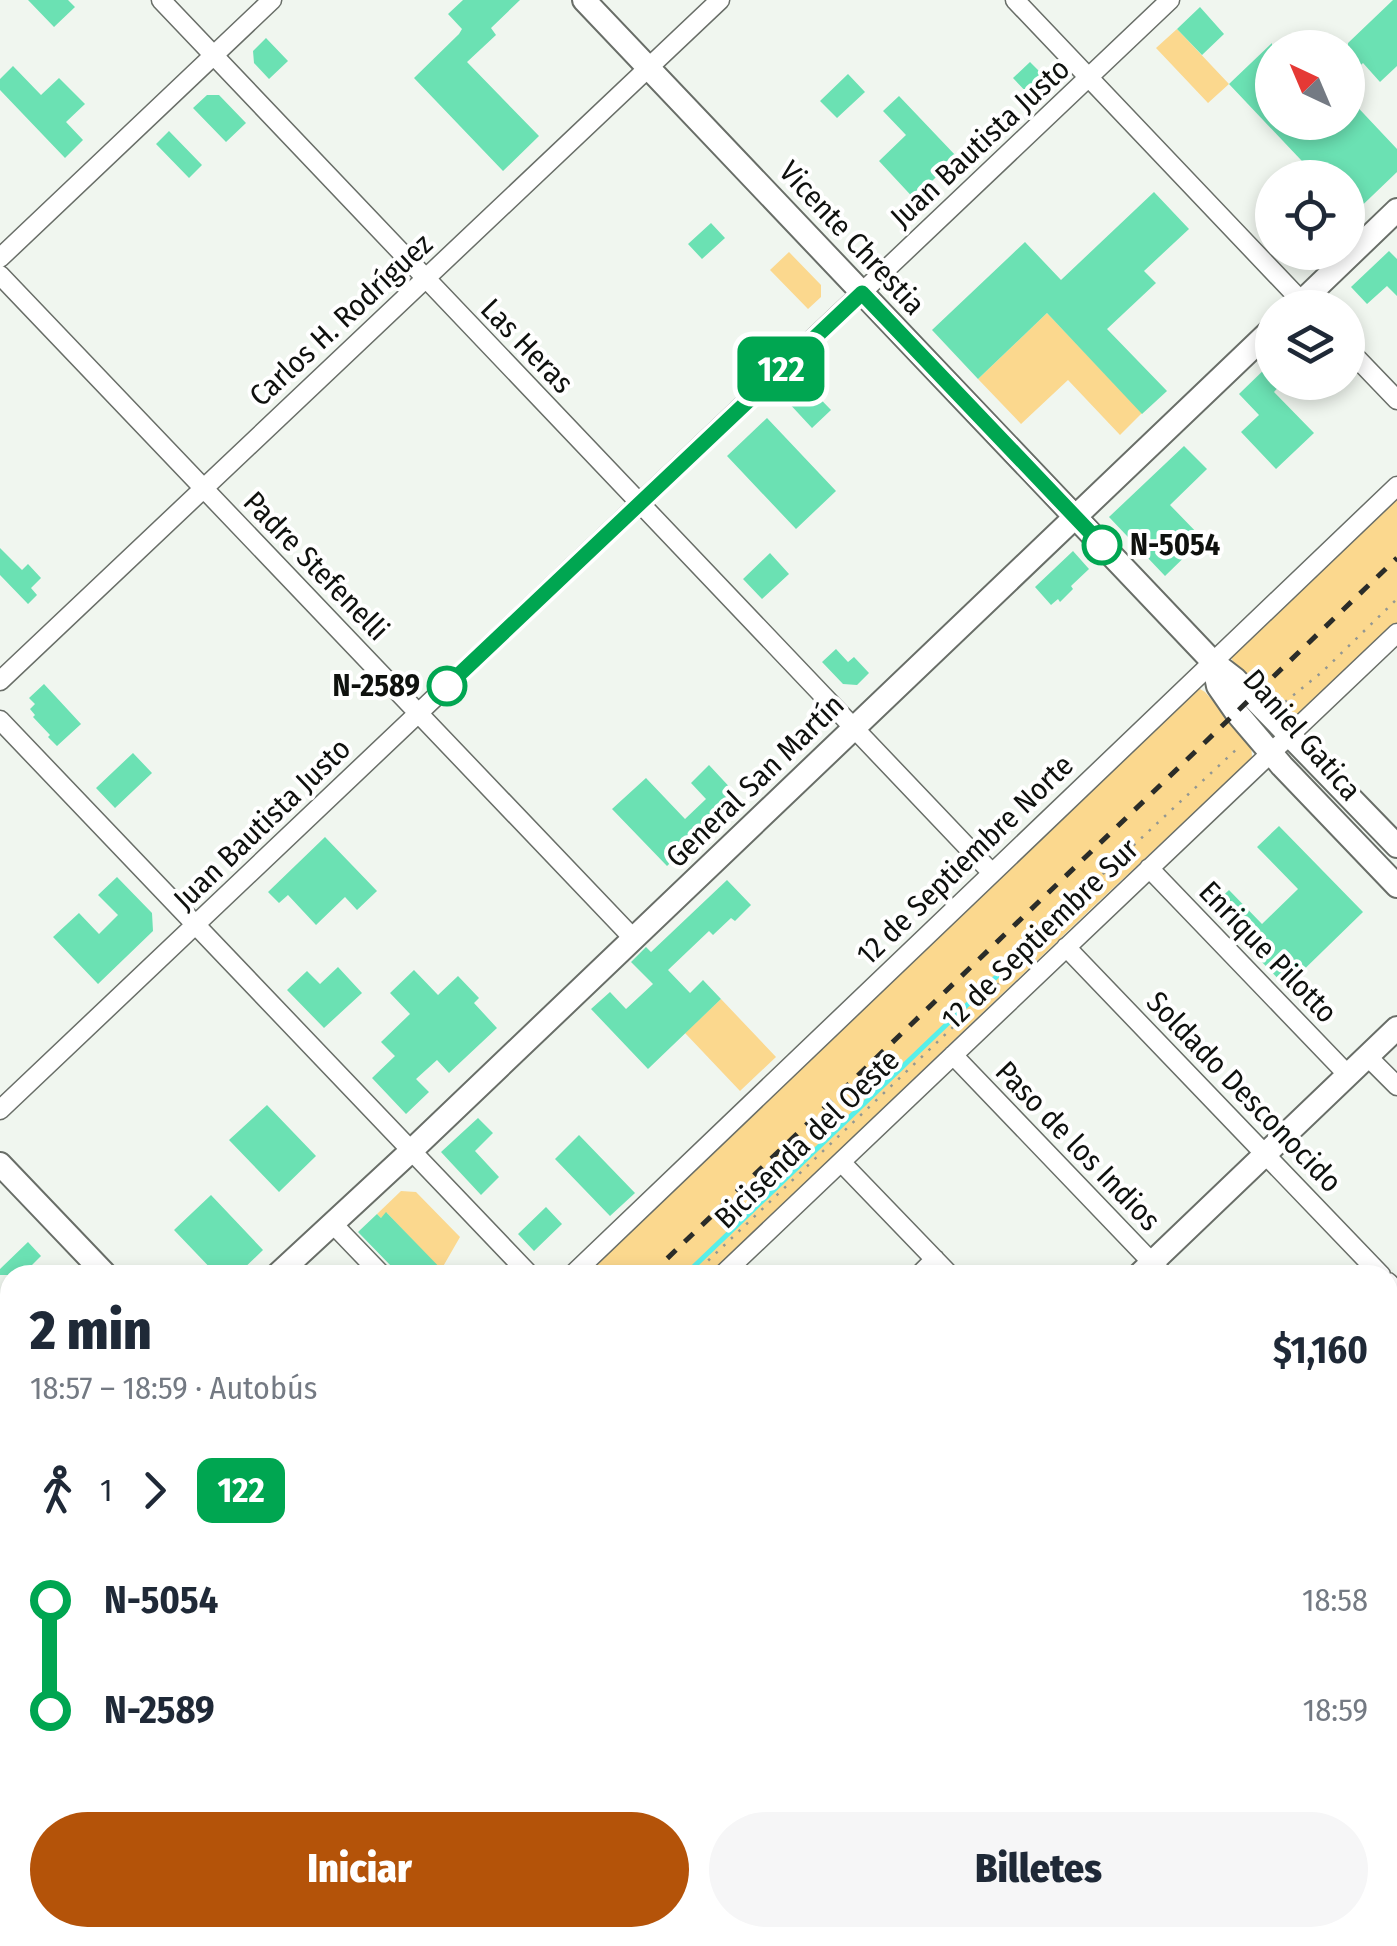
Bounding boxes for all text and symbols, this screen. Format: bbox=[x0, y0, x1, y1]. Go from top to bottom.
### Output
north arrow bbox=[1255, 30, 1365, 140]
map controls bbox=[1255, 30, 1365, 400]
street label: Juan Bautista Justo bbox=[883, 51, 1077, 235]
street label: Vicente Chrestia bbox=[772, 154, 932, 322]
button: locate bbox=[1255, 160, 1365, 270]
street label: Carlos H. Rodríguez bbox=[242, 226, 440, 414]
button: layers bbox=[1255, 290, 1365, 400]
street label: Las Heras bbox=[473, 291, 581, 401]
line badge: 122 bbox=[724, 336, 838, 402]
text: 122 bbox=[757, 348, 805, 390]
street label: Padre Stefenelli bbox=[236, 484, 396, 648]
marker: N-5054 bbox=[1083, 526, 1121, 564]
place label: N-5054 bbox=[1130, 527, 1220, 563]
street label: Daniel Gatica bbox=[1235, 662, 1369, 808]
marker: N-2589 bbox=[428, 667, 466, 705]
place label: N-2589 bbox=[333, 668, 420, 704]
street label: General San Martín bbox=[658, 687, 852, 875]
street label: Juan Bautista Justo bbox=[166, 731, 358, 917]
street label: 12 de Septiembre Norte bbox=[849, 747, 1081, 973]
street label: 12 de Septiembre Sur bbox=[934, 831, 1146, 1037]
street label: Enrique Pilotto bbox=[1191, 874, 1345, 1030]
street label: Soldado Desconocido bbox=[1139, 984, 1349, 1200]
street label: Bicisenda del Oeste bbox=[707, 1042, 907, 1236]
street label: Paso de los Indios bbox=[988, 1054, 1168, 1238]
text: 2 min bbox=[30, 1298, 152, 1364]
text: $1,160 bbox=[1273, 1327, 1368, 1373]
text: 18:57 – 18:59 · Autobús bbox=[30, 1369, 317, 1407]
icon: walk bbox=[30, 1463, 85, 1518]
icon: forward bbox=[127, 1463, 182, 1518]
text: 122 bbox=[217, 1469, 265, 1511]
text: 1 bbox=[100, 1471, 112, 1509]
text: N-5054 bbox=[104, 1577, 218, 1623]
text: 18:58 bbox=[1302, 1581, 1368, 1619]
text: N-2589 bbox=[104, 1687, 215, 1733]
text: 18:59 bbox=[1303, 1691, 1368, 1729]
button: Iniciar bbox=[30, 1812, 689, 1927]
button: Billetes bbox=[709, 1812, 1368, 1927]

